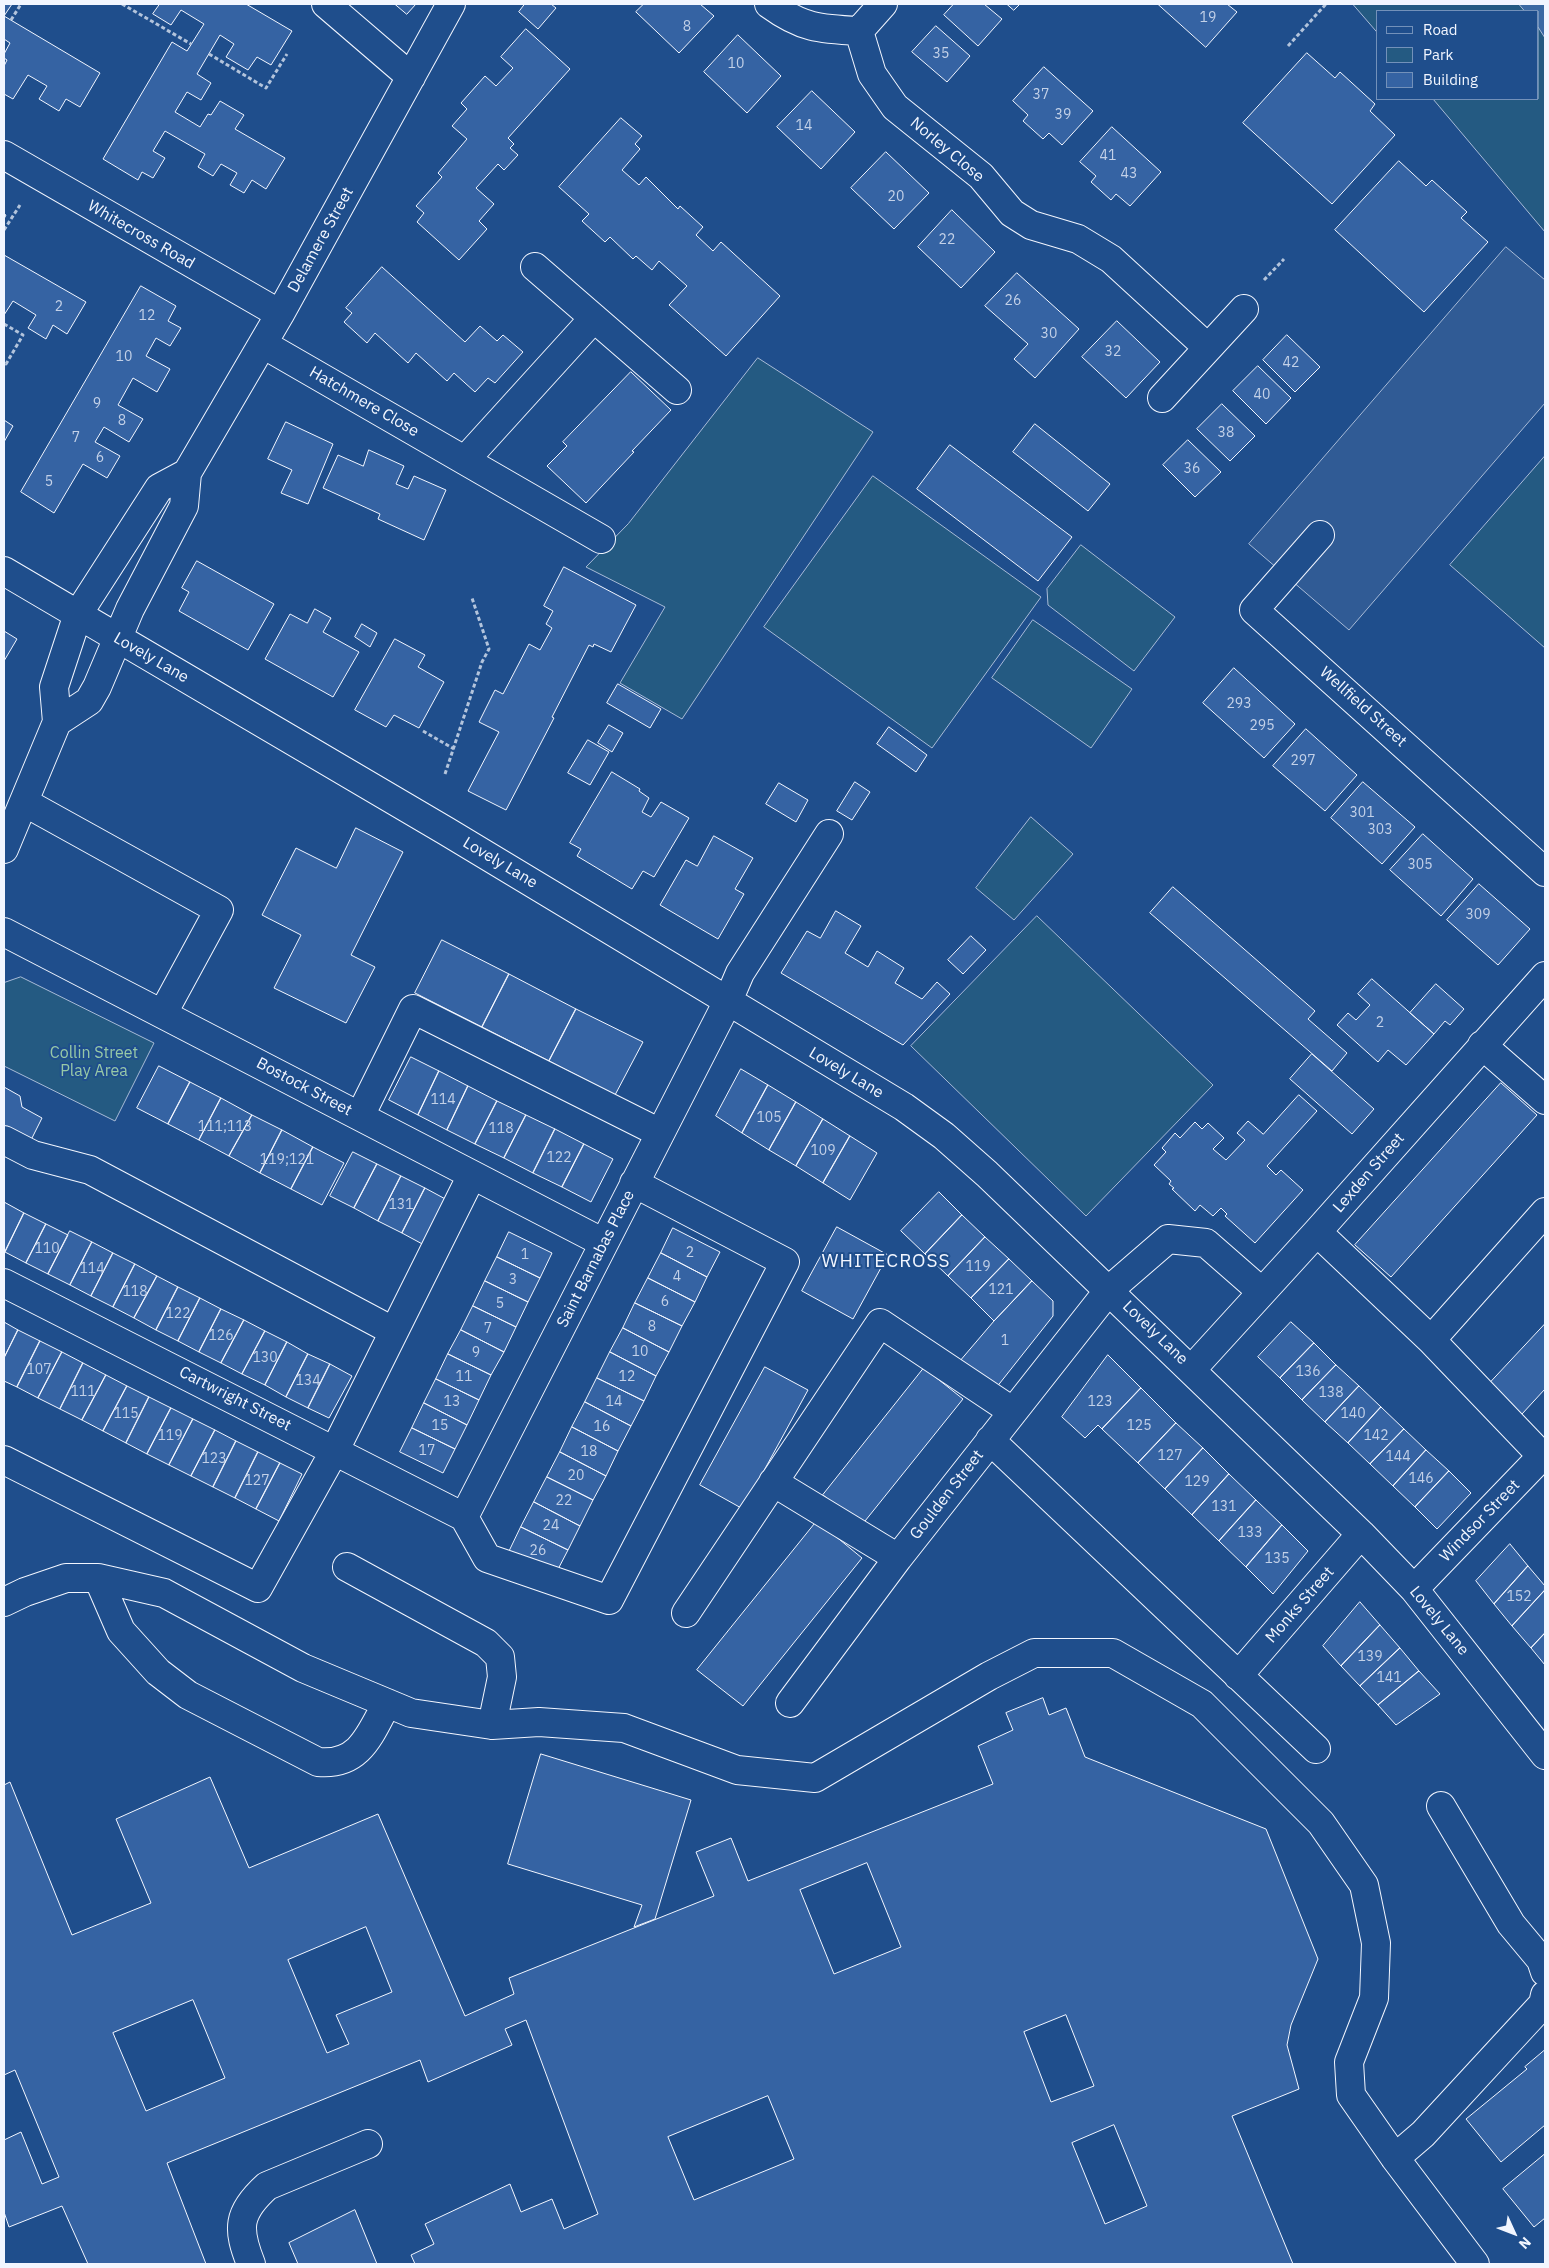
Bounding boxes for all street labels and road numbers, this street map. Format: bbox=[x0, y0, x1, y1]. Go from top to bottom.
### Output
street label: Norley Close bbox=[906, 113, 988, 187]
street label: Delamere Street bbox=[284, 184, 358, 296]
street label: Whitecross Road bbox=[84, 197, 198, 273]
street label: Hatchmere Close bbox=[306, 363, 422, 441]
street label: Lovely Lane bbox=[110, 629, 192, 687]
street label: Wellfield Street bbox=[1315, 663, 1411, 751]
street label: Lovely Lane bbox=[459, 833, 541, 893]
street label: Lovely Lane bbox=[805, 1043, 887, 1103]
street label: Bostock Street bbox=[253, 1054, 355, 1120]
street label: Lexden Street bbox=[1329, 1129, 1409, 1217]
street label: Saint Barnabas Place bbox=[553, 1187, 639, 1331]
street label: Lovely Lane bbox=[1118, 1297, 1192, 1369]
street label: Cartwright Street bbox=[176, 1363, 294, 1435]
street label: Goulden Street bbox=[906, 1446, 988, 1544]
street label: Windsor Street bbox=[1436, 1476, 1524, 1566]
street label: Monks Street bbox=[1262, 1563, 1338, 1647]
street label: Lovely Lane bbox=[1405, 1582, 1473, 1660]

